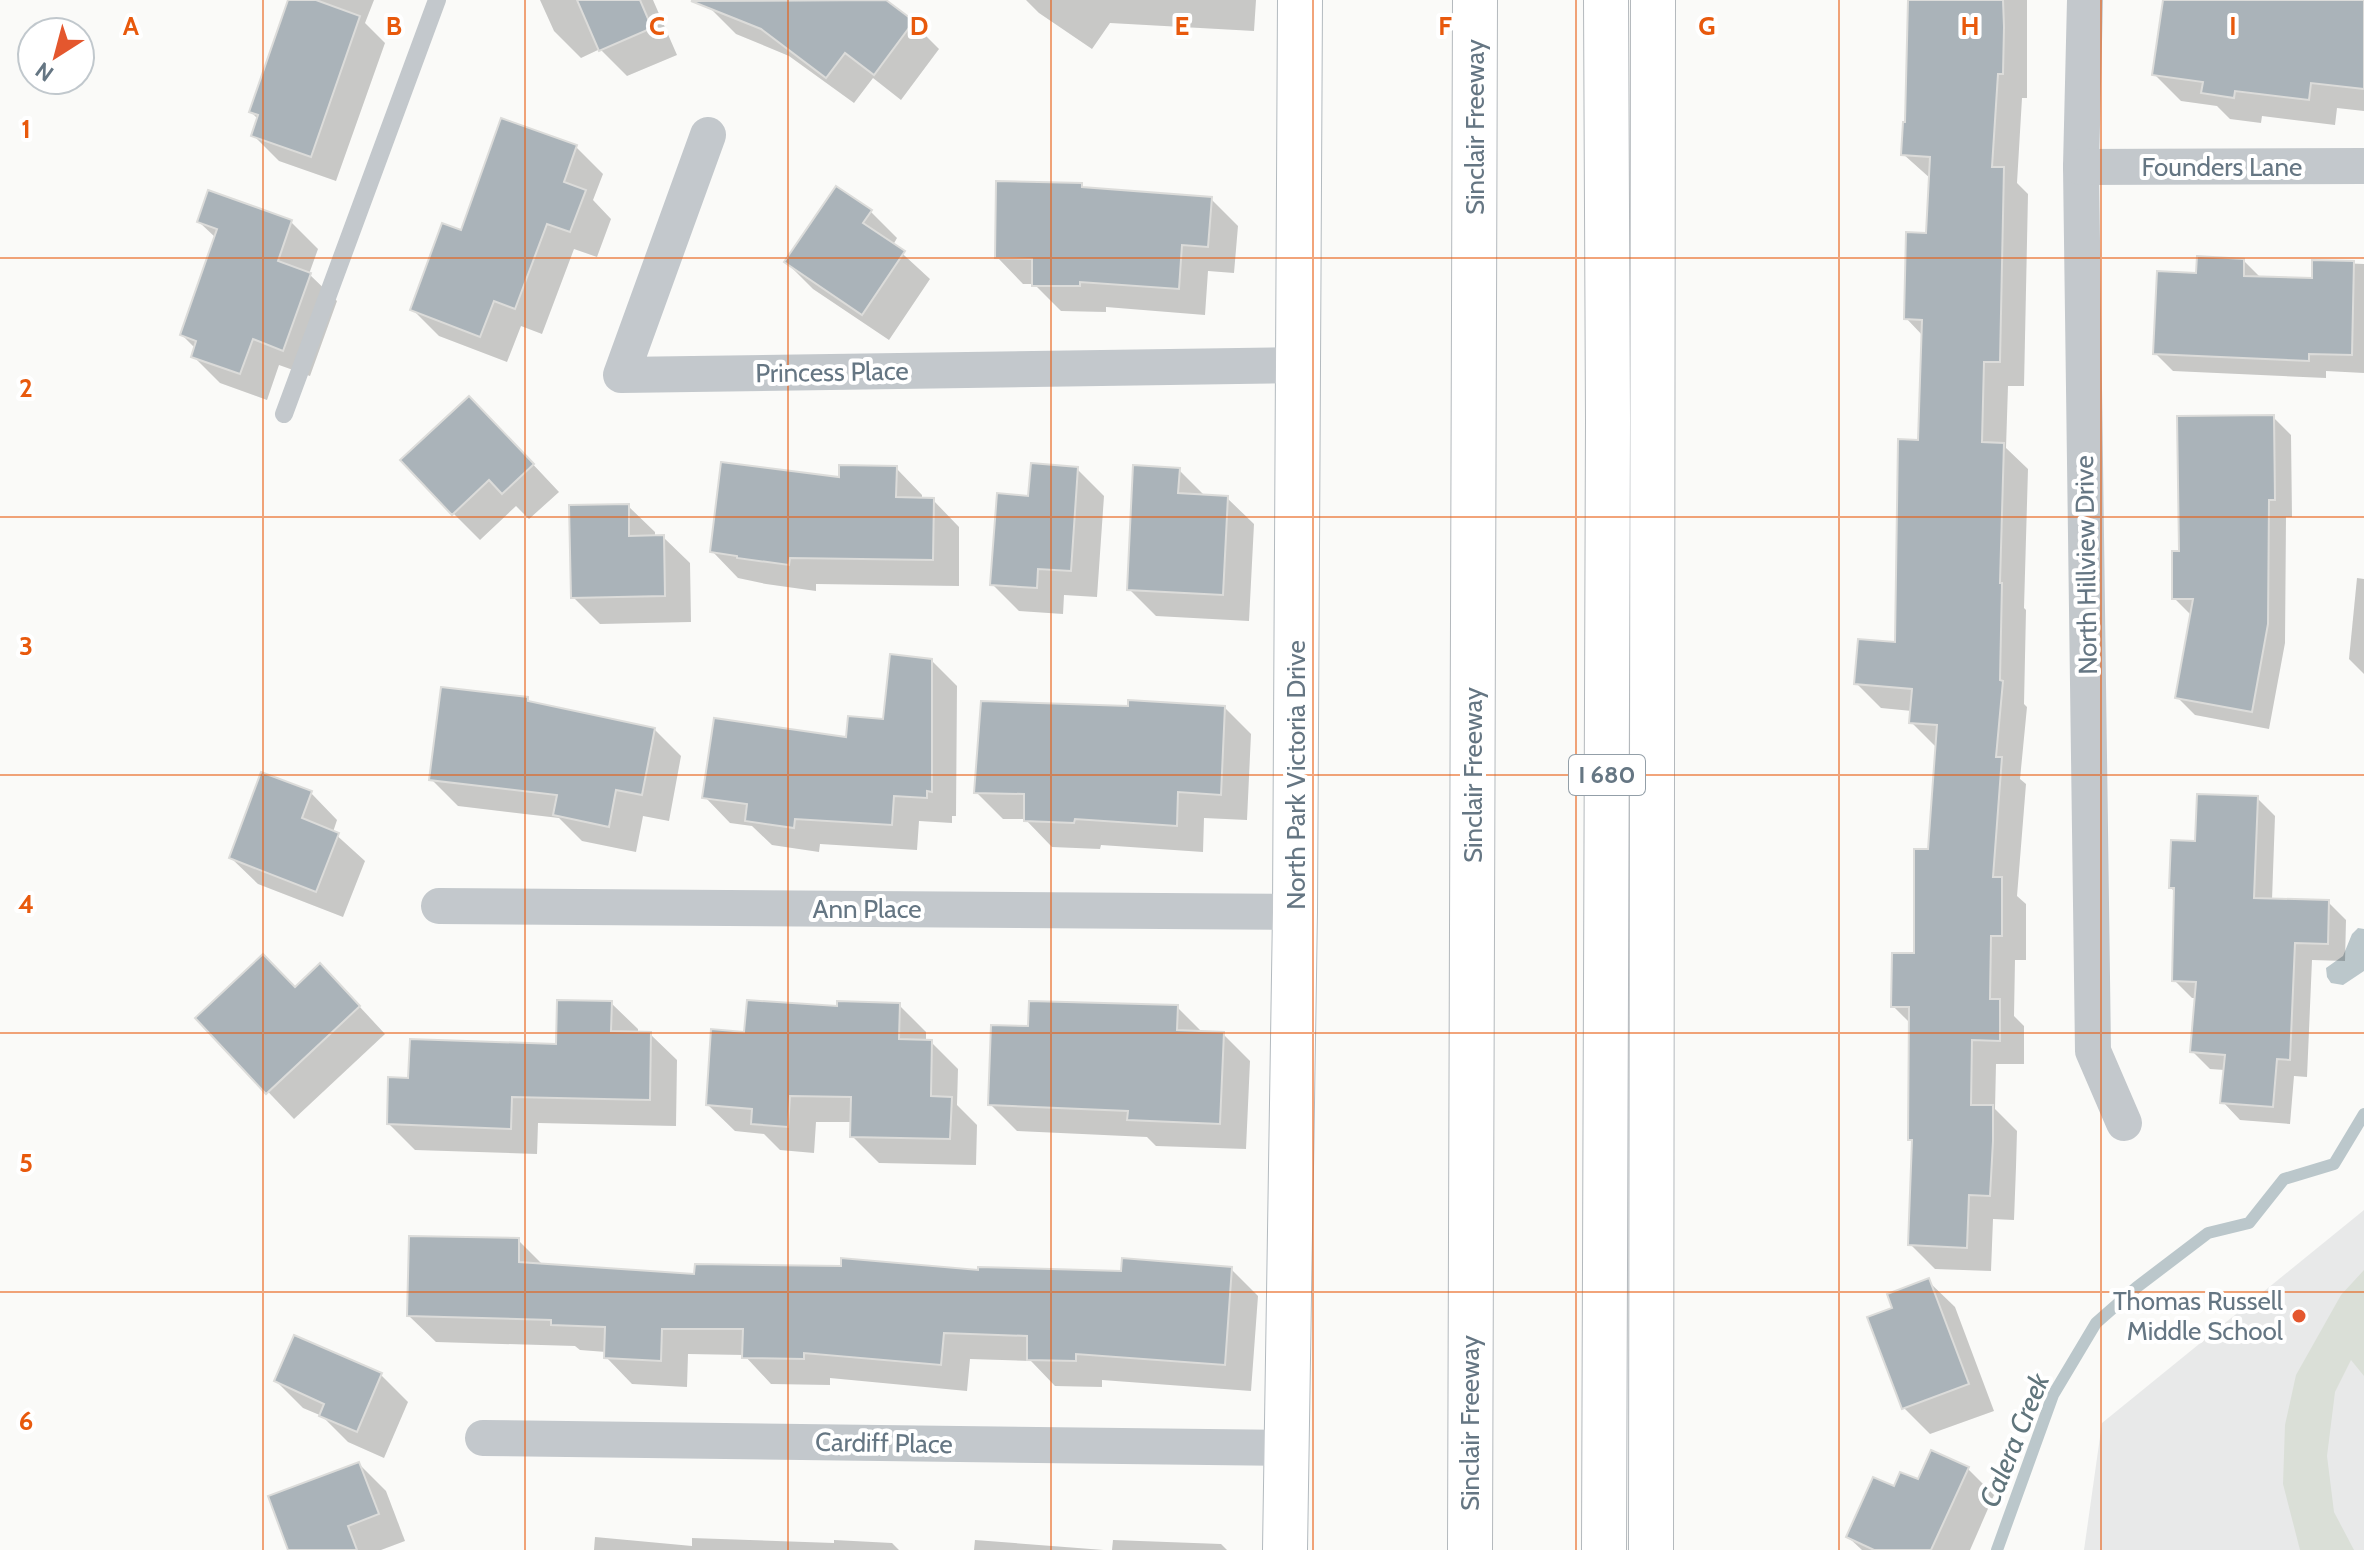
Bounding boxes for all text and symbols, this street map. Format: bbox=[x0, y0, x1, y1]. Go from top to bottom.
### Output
text: A bbox=[123, 10, 140, 42]
text: B bbox=[386, 10, 402, 42]
text: C bbox=[649, 10, 665, 42]
text: D bbox=[910, 10, 928, 42]
text: E bbox=[1175, 10, 1189, 42]
text: F bbox=[1438, 10, 1452, 42]
text: G bbox=[1698, 10, 1716, 42]
text: H bbox=[1961, 10, 1979, 42]
text: I bbox=[2229, 10, 2237, 42]
north arrow bbox=[16, 16, 96, 96]
street label: Sinclair Freeway bbox=[1459, 39, 1491, 215]
text: N bbox=[30, 56, 59, 87]
text: 1 bbox=[21, 113, 31, 145]
street label: Founders Lane bbox=[2142, 151, 2302, 183]
street label: Princess Place bbox=[755, 355, 909, 389]
text: 2 bbox=[19, 372, 33, 404]
street label: North Hillview Drive bbox=[2068, 455, 2104, 675]
text: 3 bbox=[19, 630, 33, 662]
street label: North Park Victoria Drive bbox=[1280, 640, 1312, 910]
street label: Sinclair Freeway bbox=[1457, 687, 1489, 863]
road number: I 680 bbox=[1569, 755, 1645, 795]
text: 4 bbox=[18, 888, 34, 920]
street label: Ann Place bbox=[812, 893, 922, 925]
text: 5 bbox=[19, 1147, 33, 1179]
place label: Thomas Russell Middle School bbox=[2113, 1285, 2283, 1347]
marker: Thomas Russell Middle School bbox=[2290, 1307, 2308, 1325]
street label: Sinclair Freeway bbox=[1454, 1335, 1486, 1511]
water label: Calera Creek bbox=[1972, 1367, 2057, 1512]
text: 6 bbox=[19, 1405, 33, 1437]
street label: Cardiff Place bbox=[815, 1426, 953, 1460]

